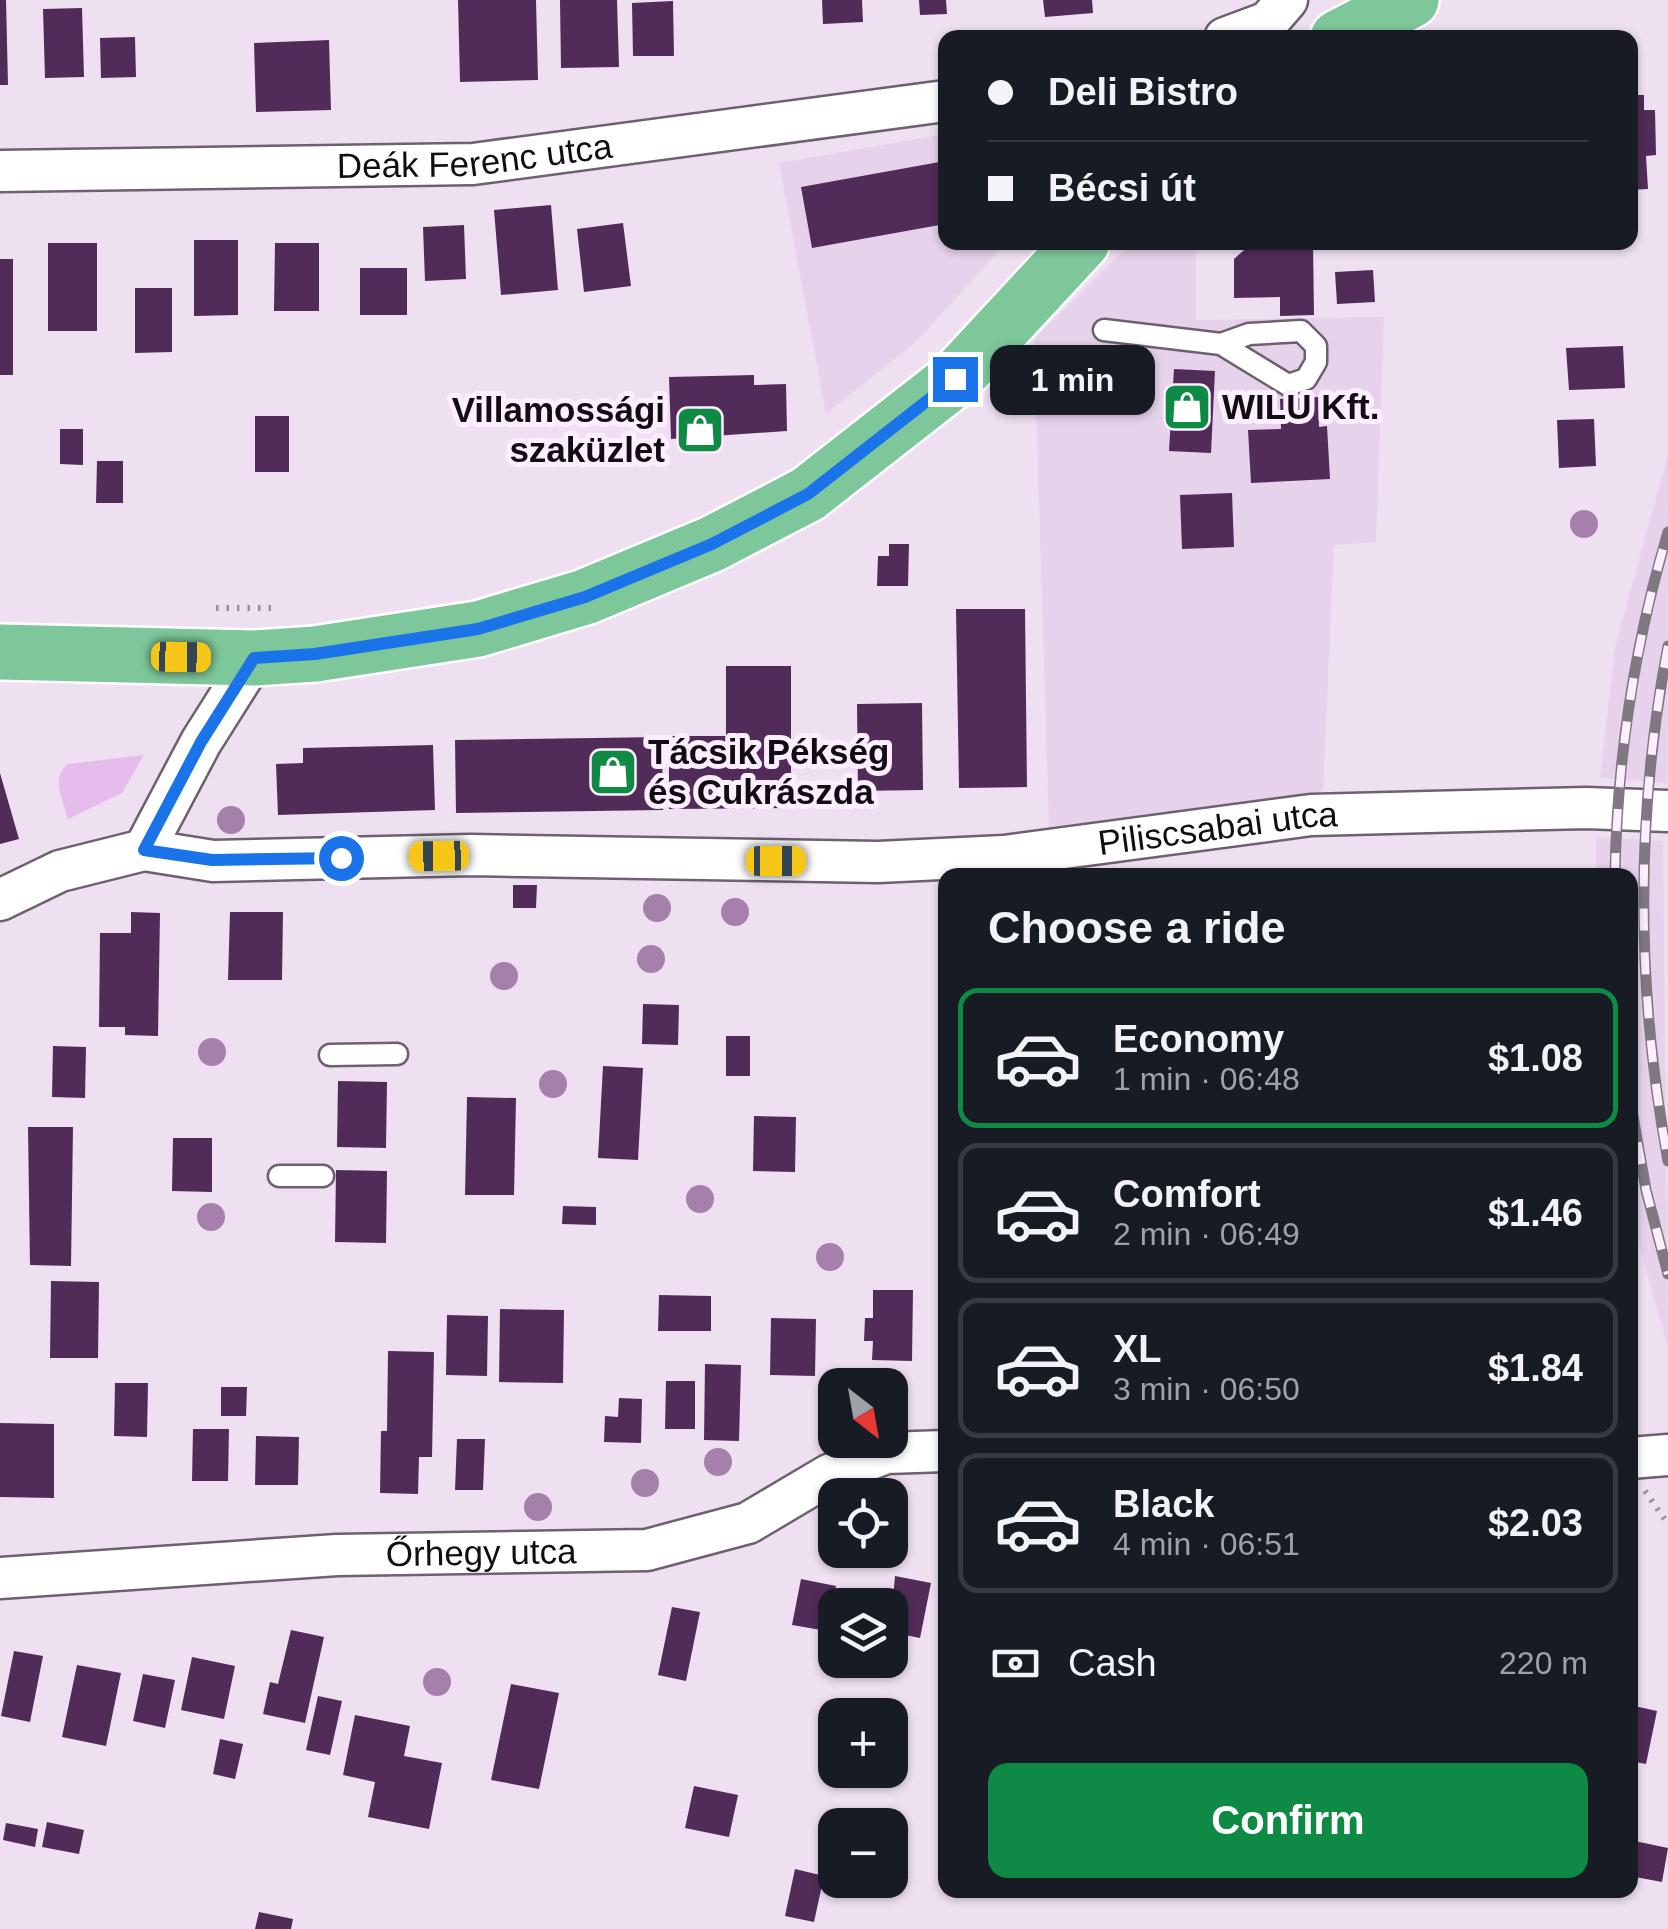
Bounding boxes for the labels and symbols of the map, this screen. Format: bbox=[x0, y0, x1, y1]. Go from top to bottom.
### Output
street label: Deák Ferenc utca bbox=[337, 126, 615, 185]
callout: 1 min bbox=[990, 344, 1155, 414]
route end bbox=[933, 357, 978, 402]
shop icon: WILU Kft. bbox=[1161, 381, 1213, 433]
place label: WILU Kft. bbox=[1222, 387, 1379, 426]
place label: Villamossági szaküzlet bbox=[452, 390, 665, 469]
shop icon: Villamossági szaküzlet bbox=[674, 404, 726, 456]
car bbox=[151, 641, 211, 673]
place label: Tácsik Pékség és Cukrászda bbox=[648, 732, 889, 811]
shop icon: Tácsik Pékség és Cukrászda bbox=[587, 746, 639, 798]
street label: Piliscsabai utca bbox=[1095, 794, 1339, 862]
route start bbox=[319, 836, 364, 881]
car bbox=[409, 840, 469, 872]
car bbox=[746, 846, 806, 876]
north arrow bbox=[818, 1368, 908, 1458]
street label: Őrhegy utca bbox=[386, 1531, 577, 1573]

